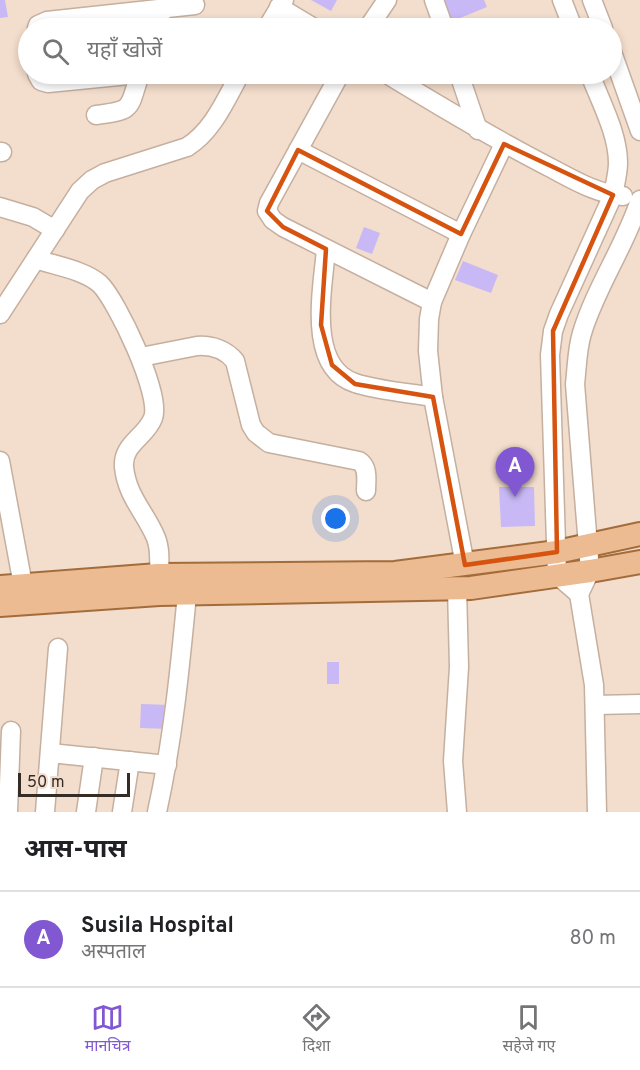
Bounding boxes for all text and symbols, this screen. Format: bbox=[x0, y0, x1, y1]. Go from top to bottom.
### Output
search box bbox=[18, 18, 622, 84]
icon: search bbox=[39, 35, 72, 68]
text: यहाँ खोजें bbox=[87, 38, 162, 65]
pin: A bbox=[496, 448, 534, 497]
your location bbox=[321, 504, 350, 533]
scale bar bbox=[18, 770, 130, 798]
text: 50 m bbox=[27, 773, 65, 793]
text: आस-पास bbox=[24, 834, 127, 867]
text: Susila Hospital bbox=[81, 913, 234, 940]
text: A bbox=[36, 926, 51, 952]
text: 80 m bbox=[570, 926, 616, 952]
text: अस्पताल bbox=[81, 940, 146, 966]
tab: मानचित्र bbox=[85, 1001, 130, 1058]
tab: दिशा bbox=[300, 1001, 333, 1058]
tab: सहेजे गए bbox=[502, 1001, 555, 1058]

